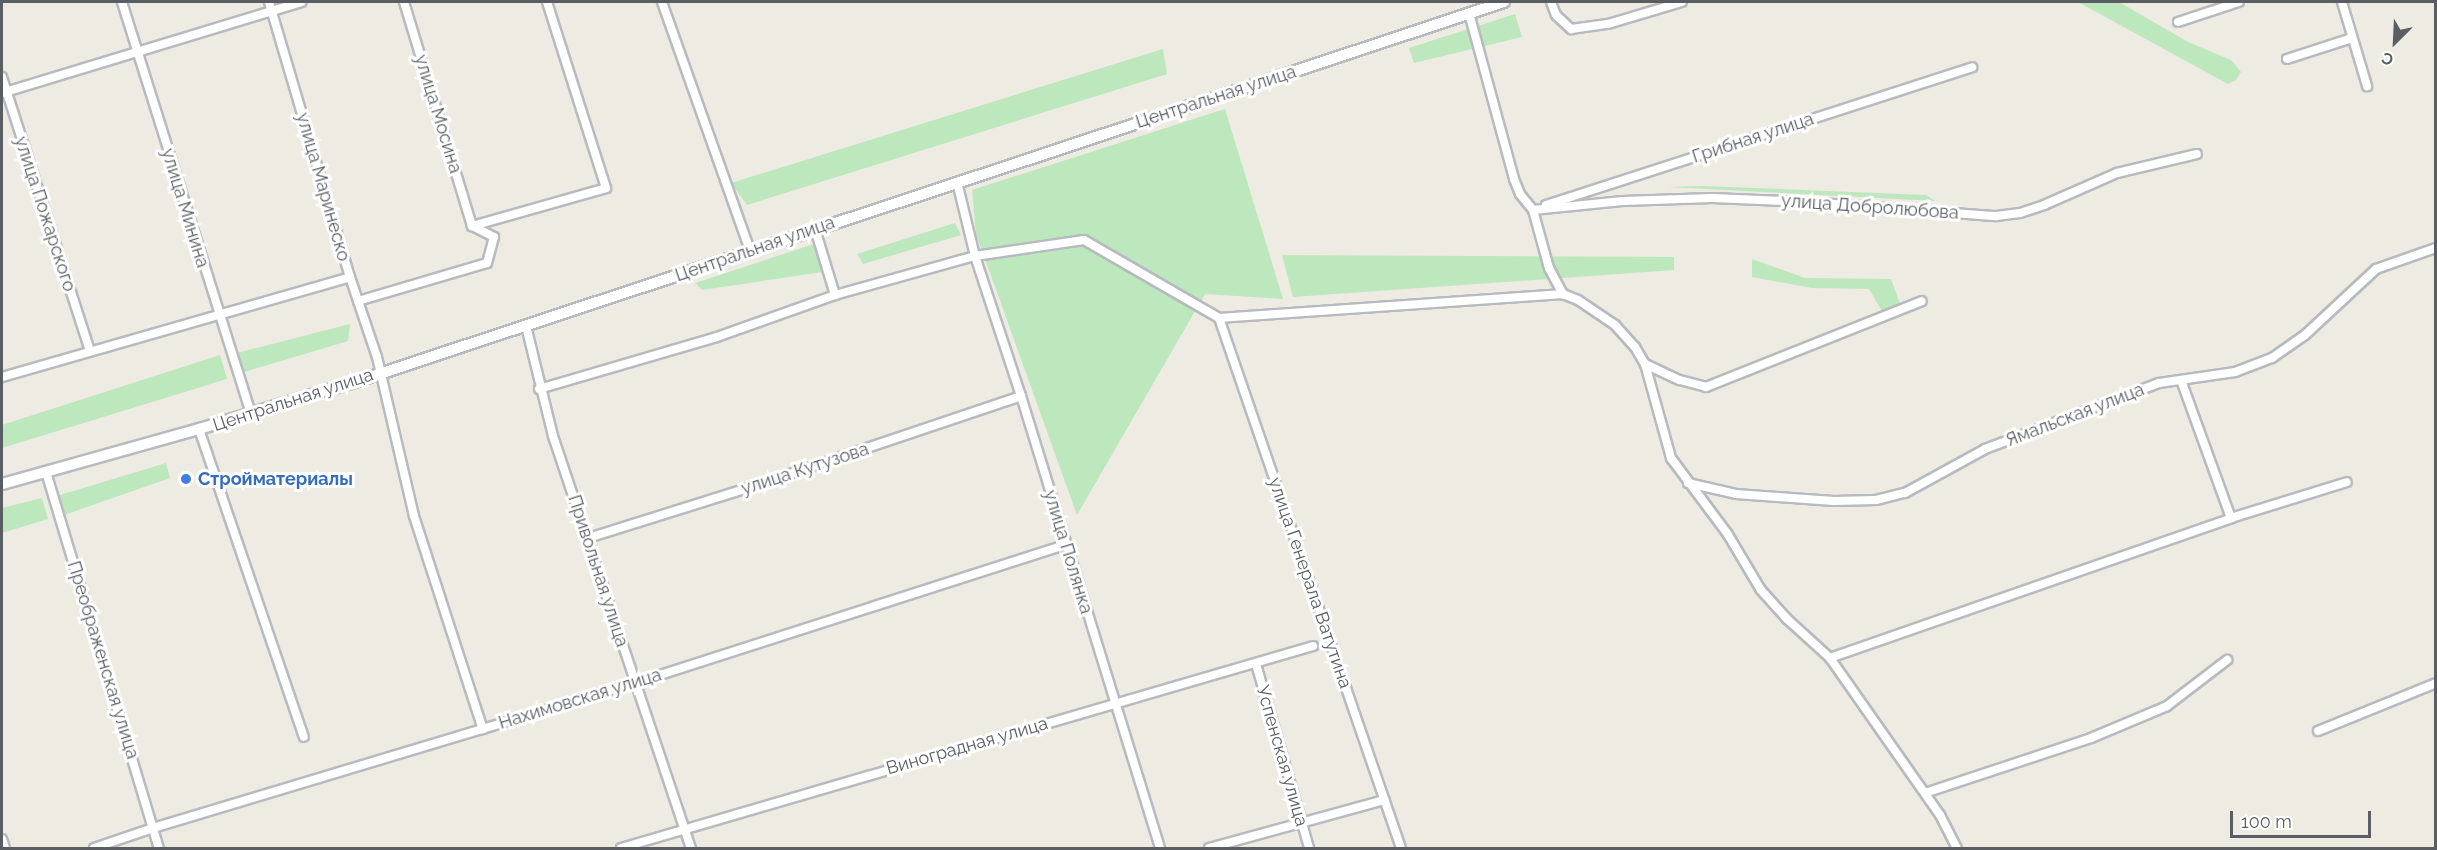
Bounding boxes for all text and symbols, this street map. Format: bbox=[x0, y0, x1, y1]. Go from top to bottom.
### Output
north arrow bbox=[2365, 12, 2425, 72]
text: С bbox=[2379, 48, 2396, 70]
street label: улица Мосина bbox=[410, 52, 466, 176]
street label: Центральная улица bbox=[1133, 61, 1299, 133]
street label: Грибная улица bbox=[1689, 108, 1817, 168]
street label: улица Маринеско bbox=[291, 110, 355, 264]
street label: улица Пожарского bbox=[10, 134, 80, 294]
street label: улица Минина bbox=[157, 146, 213, 270]
street label: улица Добролюбова bbox=[1781, 190, 1959, 224]
street label: Центральная улица bbox=[672, 211, 838, 287]
street label: Центральная улица bbox=[210, 364, 376, 436]
street label: Ямальская улица bbox=[2003, 379, 2147, 451]
street label: улица Кутузова bbox=[739, 438, 871, 500]
place label: Стройматериалы bbox=[198, 468, 353, 490]
marker: Стройматериалы bbox=[179, 472, 193, 486]
street label: улица Генерала Ватутина bbox=[1264, 475, 1356, 691]
street label: улица Полянка bbox=[1039, 488, 1097, 616]
street label: Привольная улица bbox=[563, 492, 633, 650]
street label: Преображенская улица bbox=[63, 558, 143, 762]
street label: Нахимовская улица bbox=[496, 664, 664, 734]
street label: Успенская улица bbox=[1251, 683, 1313, 829]
street label: Виноградная улица bbox=[883, 713, 1051, 779]
scale bar bbox=[2233, 799, 2374, 837]
text: 100 m bbox=[2241, 811, 2292, 832]

